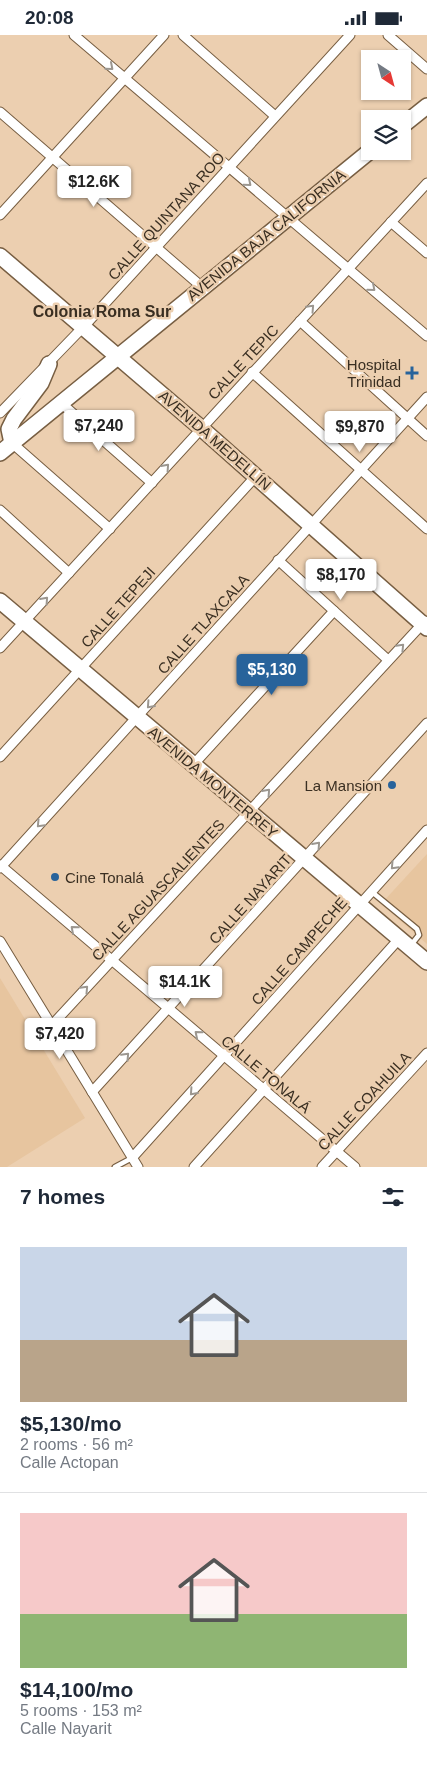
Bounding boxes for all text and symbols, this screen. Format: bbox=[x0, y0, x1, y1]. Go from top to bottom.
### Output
text: 20:08 bbox=[25, 7, 74, 28]
north arrow bbox=[361, 50, 411, 100]
map controls bbox=[361, 50, 411, 160]
one-way arrow bbox=[105, 61, 114, 70]
button: layers bbox=[361, 110, 411, 160]
street label: CALLE QUINTANA ROO bbox=[104, 149, 228, 283]
pin: $12.6K bbox=[53, 165, 135, 208]
street label: AVENIDA BAJA CALIFORNIA bbox=[183, 166, 349, 304]
text: $12.6K bbox=[68, 173, 120, 190]
one-way arrow bbox=[242, 177, 251, 185]
one-way arrow bbox=[366, 282, 375, 291]
district label: Colonia Roma Sur bbox=[33, 303, 171, 320]
one-way arrow bbox=[306, 305, 315, 314]
street label: CALLE TEPIC bbox=[204, 321, 282, 403]
place label: Hospital Trinidad bbox=[347, 356, 401, 390]
marker: Hospital Trinidad bbox=[405, 366, 419, 380]
street label: AVENIDA MEDELLÍN bbox=[155, 387, 275, 493]
pin: $7,240 bbox=[58, 409, 140, 452]
pin: $9,870 bbox=[319, 411, 401, 453]
text: $7,240 bbox=[75, 417, 123, 434]
text: $9,870 bbox=[336, 418, 384, 435]
one-way arrow bbox=[161, 463, 170, 472]
pin: $8,170 bbox=[300, 559, 382, 601]
street label: CALLE TEPEJI bbox=[77, 563, 159, 651]
text: $8,170 bbox=[317, 566, 365, 583]
street label: CALLE TLAXCALA bbox=[154, 571, 252, 677]
one-way arrow bbox=[39, 597, 48, 606]
one-way arrow bbox=[395, 643, 404, 652]
pin: $5,130 bbox=[231, 653, 313, 696]
text: $5,130 bbox=[248, 661, 296, 678]
one-way arrow bbox=[146, 699, 155, 708]
street label: AVENIDA MONTERREY bbox=[145, 723, 281, 841]
place label: La Mansion bbox=[304, 777, 382, 794]
marker: La Mansion bbox=[386, 779, 398, 791]
one-way arrow bbox=[261, 789, 270, 798]
street label: CALLE AGUASCALIENTES bbox=[88, 816, 228, 964]
one-way arrow bbox=[37, 819, 46, 828]
one-way arrow bbox=[311, 842, 320, 851]
street label: CALLE NAYARIT bbox=[205, 851, 295, 947]
one-way arrow bbox=[391, 861, 400, 870]
place label: Cine Tonalá bbox=[65, 869, 145, 886]
marker: Cine Tonalá bbox=[49, 871, 61, 883]
street label: CALLE CAMPECHE bbox=[248, 894, 350, 1008]
one-way arrow bbox=[70, 925, 79, 934]
pin: $14.1K bbox=[144, 965, 226, 1008]
text: $14.1K bbox=[159, 973, 211, 990]
one-way arrow bbox=[80, 985, 89, 994]
pin: $7,420 bbox=[19, 1017, 101, 1060]
text: $7,420 bbox=[36, 1025, 84, 1042]
one-way arrow bbox=[194, 1031, 203, 1040]
street label: CALLE TONALÁ bbox=[218, 1032, 314, 1116]
street label: CALLE COAHUILA bbox=[314, 1048, 414, 1154]
one-way arrow bbox=[120, 1053, 129, 1062]
one-way arrow bbox=[189, 1086, 198, 1095]
icon: filters bbox=[379, 1183, 407, 1211]
text: 7 homes bbox=[20, 1185, 105, 1208]
icon: home bbox=[169, 1280, 259, 1370]
text: $5,130/mo bbox=[20, 1412, 122, 1435]
text: 2 rooms · 56 m² bbox=[20, 1436, 133, 1453]
text: Calle Actopan bbox=[20, 1454, 119, 1471]
icon: home bbox=[169, 1545, 259, 1635]
text: $14,100/mo bbox=[20, 1678, 133, 1701]
text: 5 rooms · 153 m² bbox=[20, 1702, 142, 1719]
text: Calle Nayarit bbox=[20, 1720, 112, 1737]

